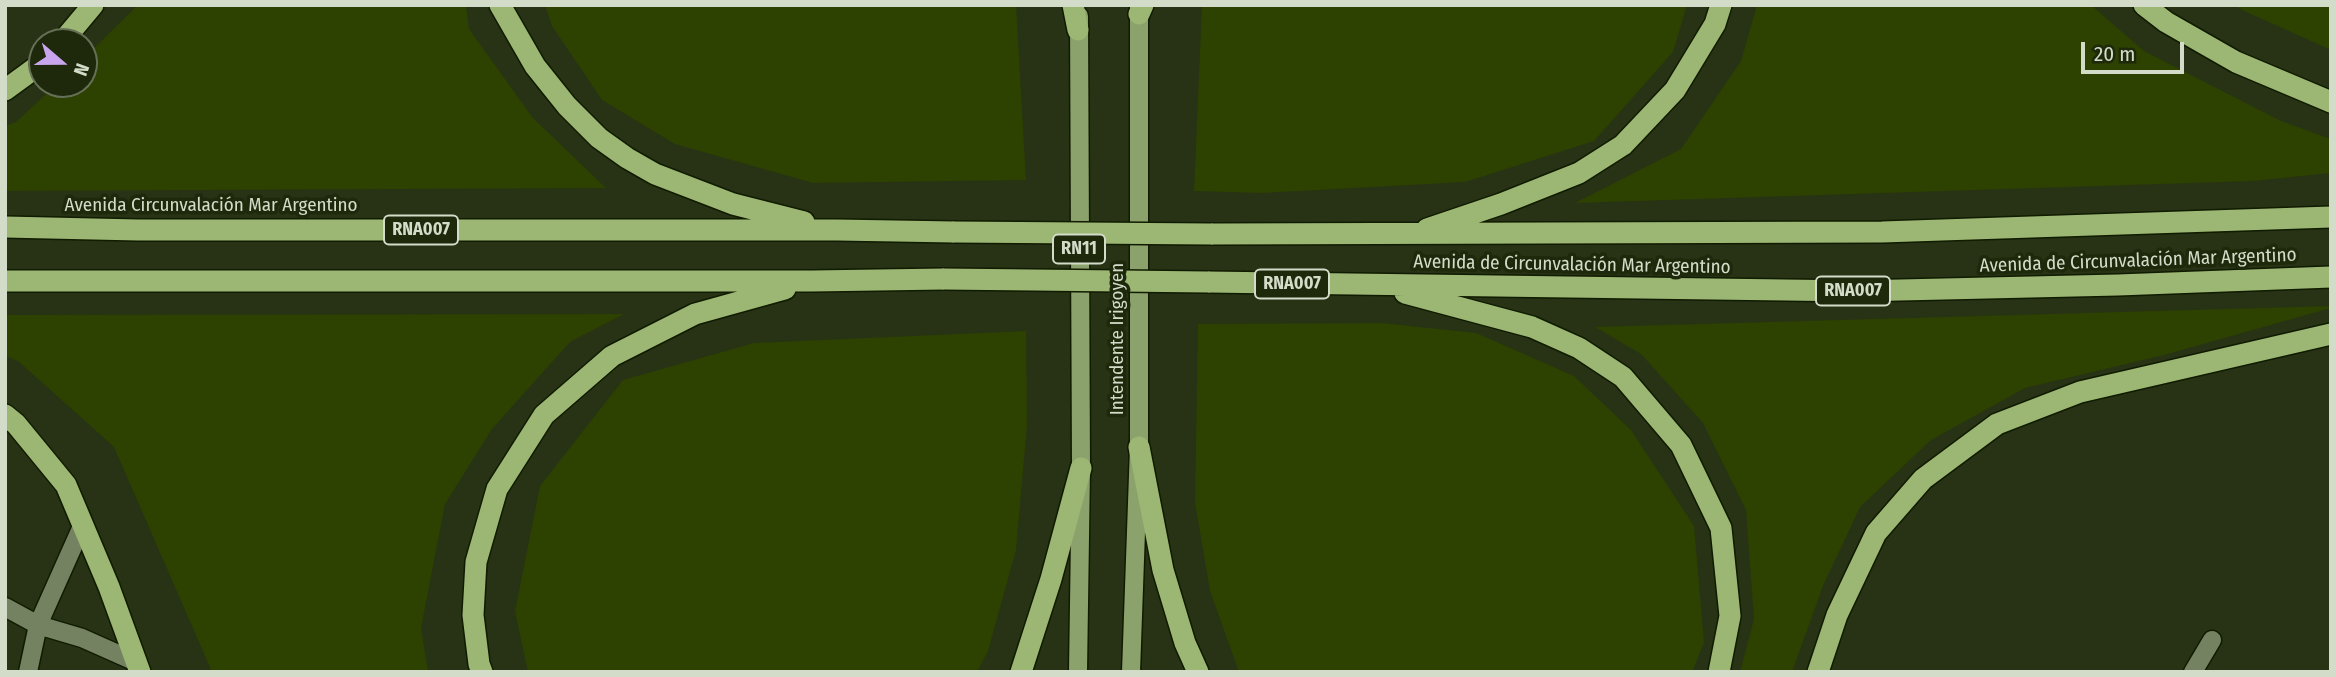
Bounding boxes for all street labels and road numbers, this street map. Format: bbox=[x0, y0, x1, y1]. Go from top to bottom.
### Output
street label: Avenida Circunvalación Mar Argentino bbox=[64, 195, 358, 217]
road number: RNA007 bbox=[384, 215, 458, 244]
road number: RN11 bbox=[1053, 234, 1105, 264]
street label: Avenida de Circunvalación Mar Argentino bbox=[1979, 244, 2297, 278]
street label: Avenida de Circunvalación Mar Argentino bbox=[1413, 251, 1731, 279]
street label: Intendente Irigoyen bbox=[1107, 263, 1129, 415]
road number: RNA007 bbox=[1255, 270, 1329, 298]
road number: RNA007 bbox=[1816, 276, 1890, 306]

